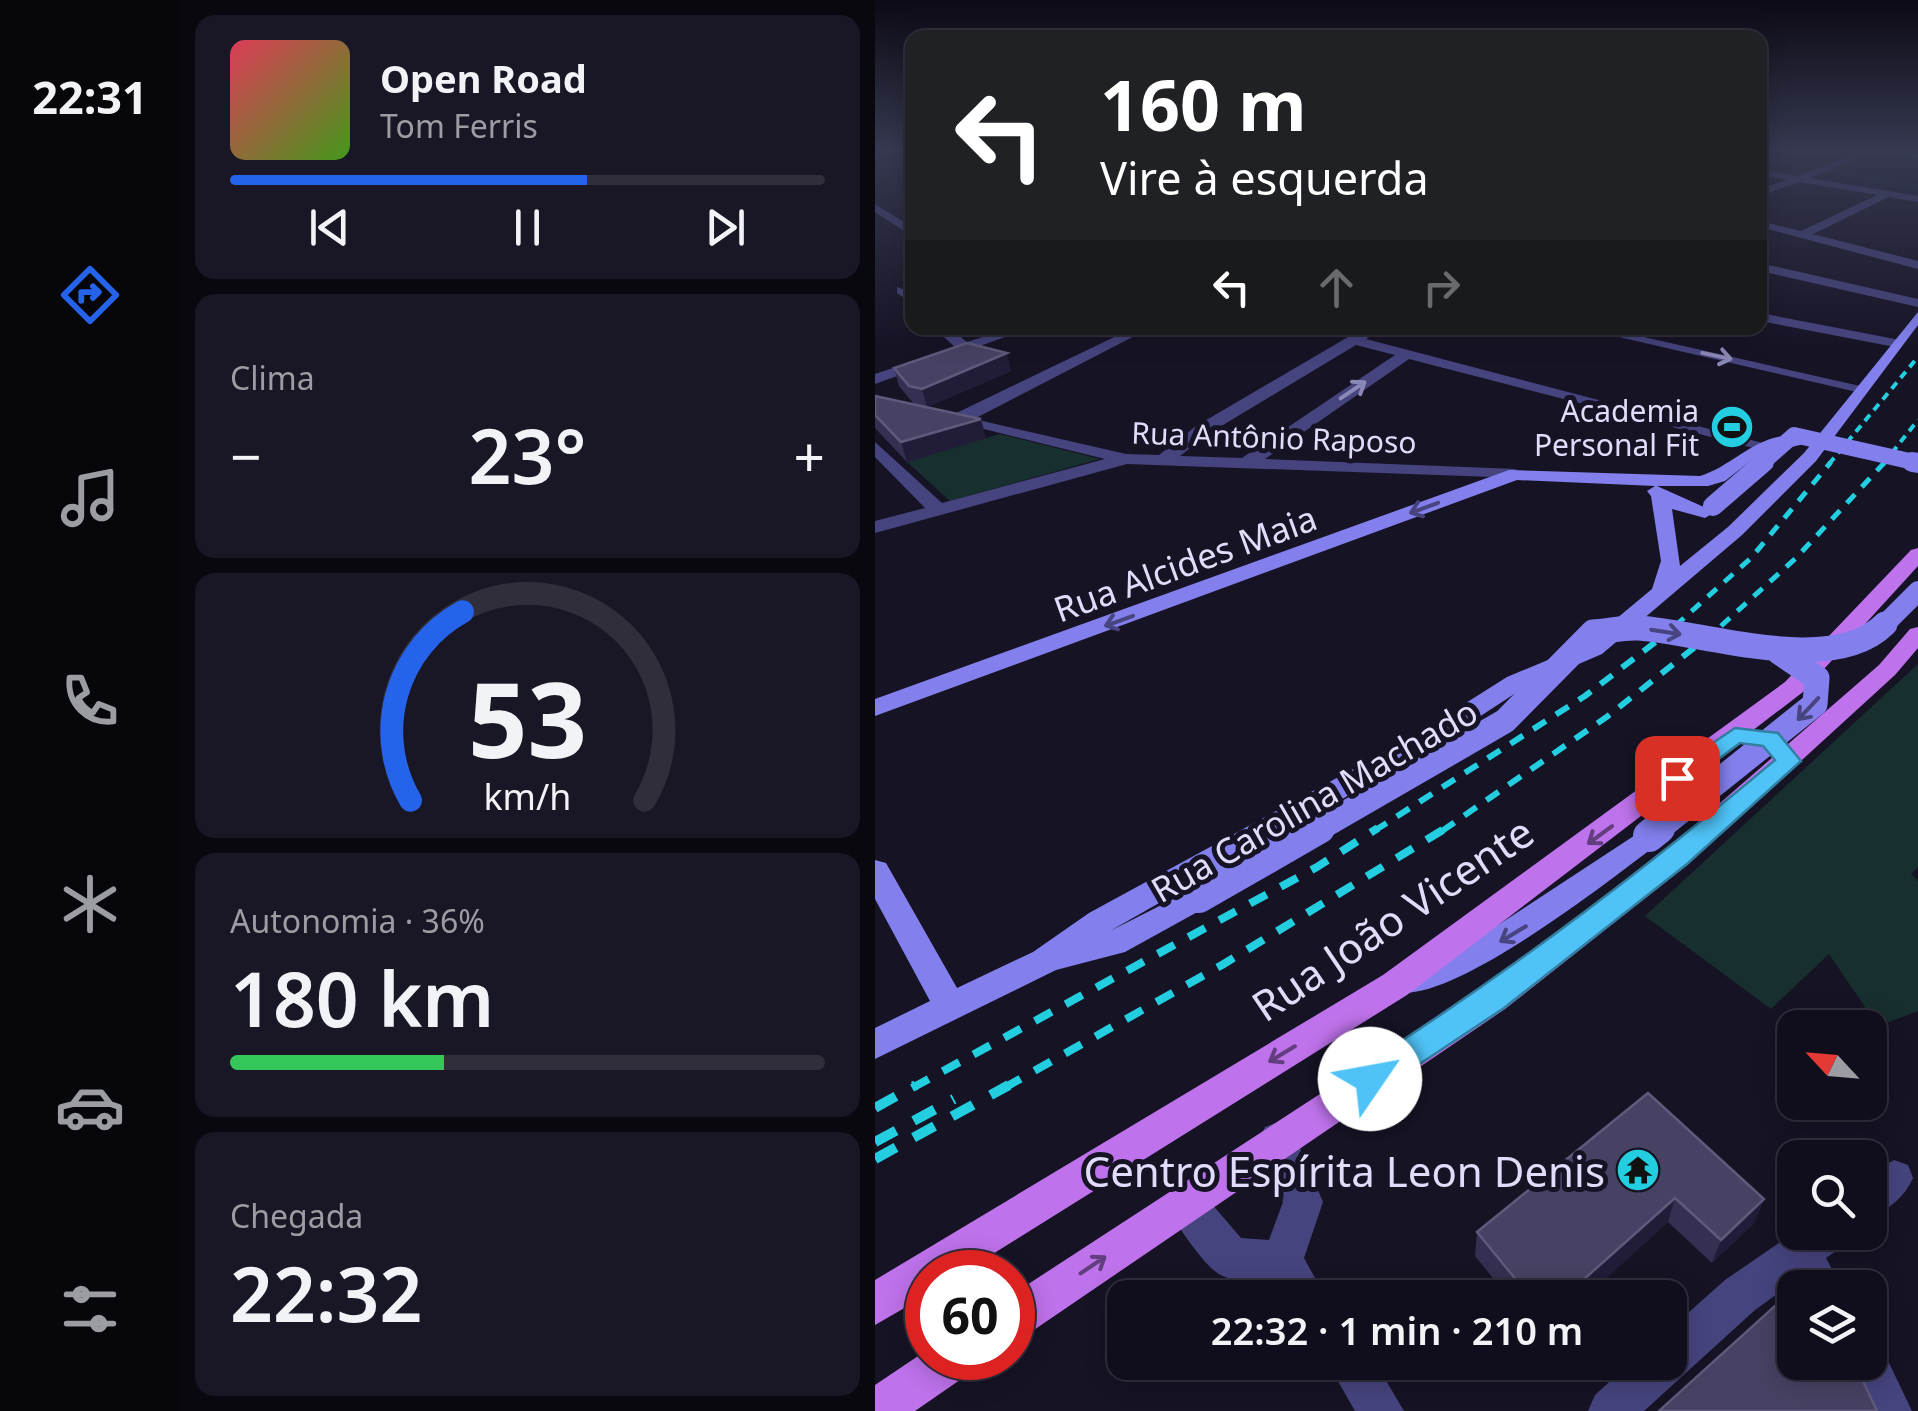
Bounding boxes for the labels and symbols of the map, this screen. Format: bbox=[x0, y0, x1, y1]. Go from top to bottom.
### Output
one-way arrow bbox=[1700, 347, 1732, 366]
one-way arrow bbox=[1339, 380, 1367, 401]
place label: Academia Personal Fit bbox=[1534, 390, 1699, 465]
sports icon: Academia Personal Fit bbox=[1709, 404, 1755, 450]
street label: Rua Antônio Raposo bbox=[1131, 412, 1417, 462]
street label: Rua Alcides Maia bbox=[1047, 494, 1323, 632]
one-way arrow bbox=[1410, 500, 1441, 518]
one-way arrow bbox=[1105, 613, 1136, 631]
one-way arrow bbox=[1649, 623, 1681, 641]
street label: Rua Carolina Machado bbox=[1142, 687, 1486, 913]
one-way arrow bbox=[1796, 696, 1820, 720]
pin bbox=[1635, 736, 1720, 821]
street label: Rua João Vicente bbox=[1240, 803, 1544, 1033]
one-way arrow bbox=[1587, 824, 1614, 845]
one-way arrow bbox=[1499, 924, 1528, 944]
north arrow bbox=[1777, 1010, 1887, 1120]
position arrow bbox=[1318, 1027, 1422, 1131]
one-way arrow bbox=[1268, 1044, 1297, 1065]
place label: Centro Espírita Leon Denis bbox=[1084, 1142, 1605, 1199]
temple icon: Centro Espírita Leon Denis bbox=[1615, 1147, 1661, 1193]
speed limit sign: 60 bbox=[905, 1250, 1035, 1380]
one-way arrow bbox=[1079, 1255, 1107, 1276]

